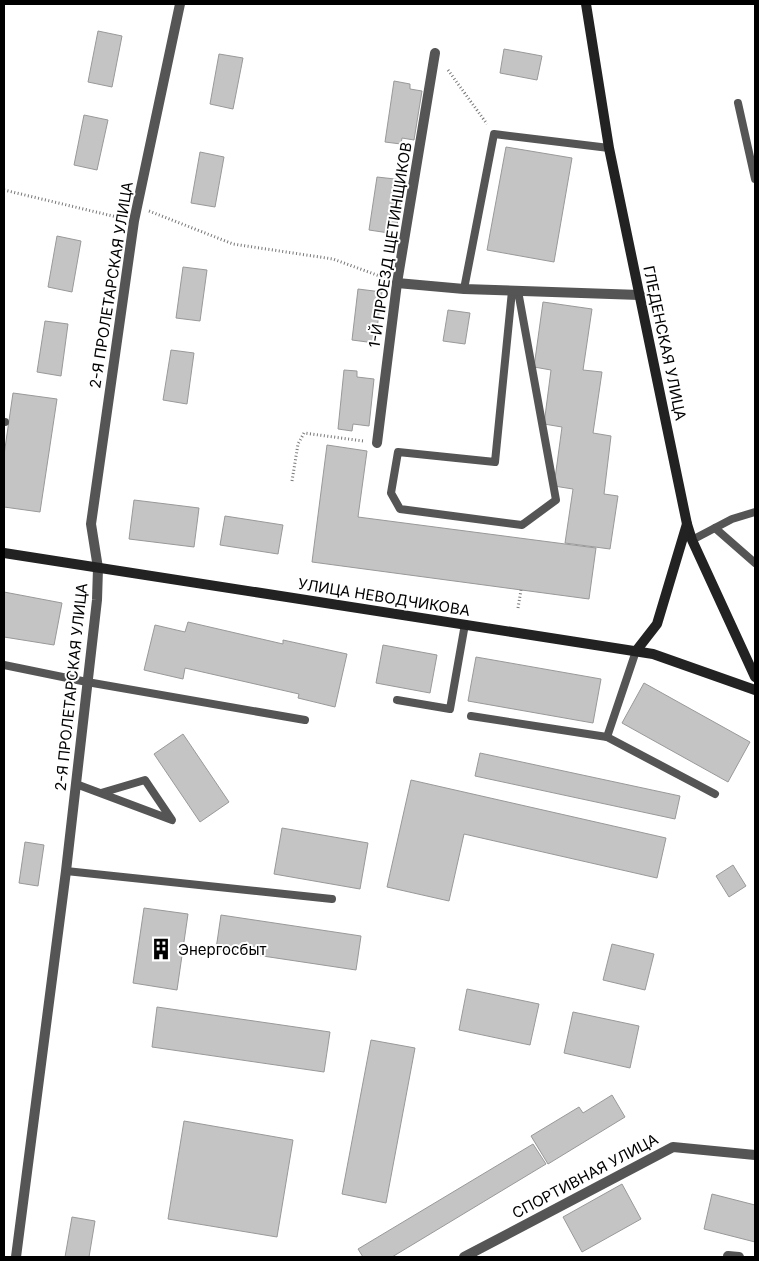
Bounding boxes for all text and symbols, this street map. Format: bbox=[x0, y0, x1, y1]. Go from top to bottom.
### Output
street label: 1-Й ПРОЕЗД ЩЕТИНЩИКОВ bbox=[364, 141, 416, 349]
street label: 2-Я ПРОЛЕТАРСКАЯ УЛИЦА bbox=[85, 180, 137, 390]
street label: ГЛЕДЕНСКАЯ УЛИЦА bbox=[639, 264, 691, 422]
street label: УЛИЦА НЕВОДЧИКОВА bbox=[297, 574, 471, 620]
street label: 2-Я ПРОЛЕТАРСКАЯ УЛИЦА bbox=[51, 582, 91, 792]
building icon: Энергосбыт bbox=[148, 936, 174, 962]
place label: Энергосбыт bbox=[178, 940, 267, 959]
street label: СПОРТИВНАЯ УЛИЦА bbox=[509, 1129, 661, 1223]

